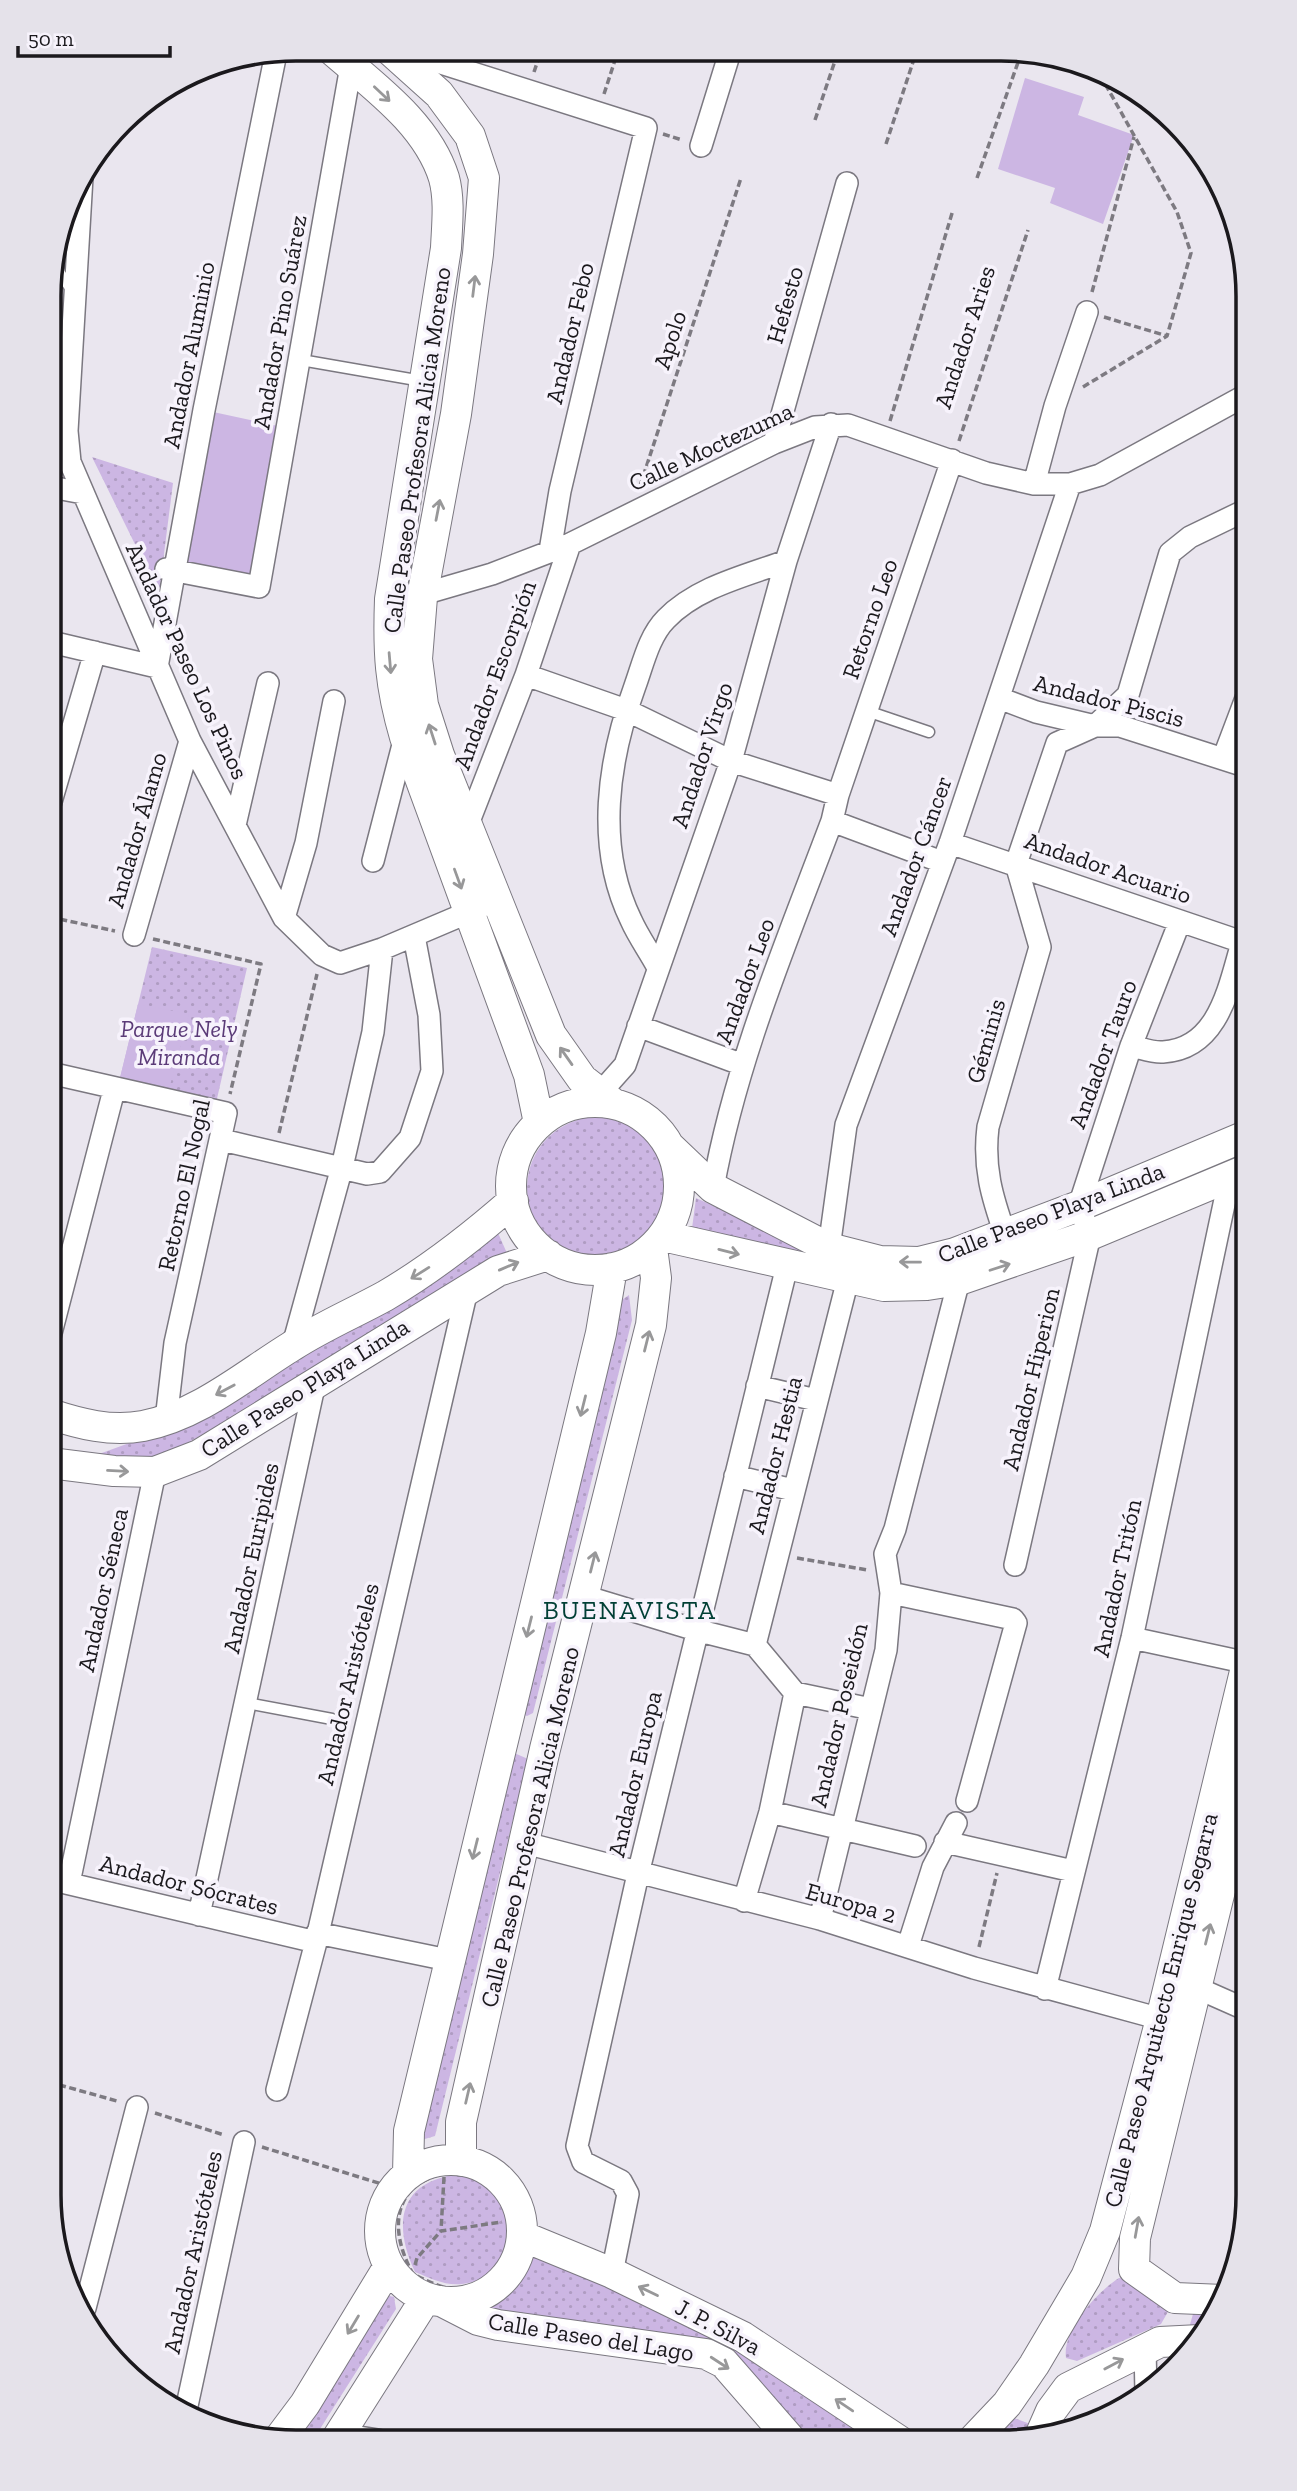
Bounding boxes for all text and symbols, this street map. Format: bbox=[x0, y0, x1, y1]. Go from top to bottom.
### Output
scale bar bbox=[18, 14, 170, 58]
text: 50 m bbox=[28, 26, 74, 51]
one-way arrow bbox=[373, 86, 390, 103]
street label: Andador Pino Suárez bbox=[246, 213, 313, 431]
street label: Andador Aluminio bbox=[156, 259, 221, 451]
street label: Andador Febo bbox=[539, 259, 600, 406]
street label: Andador Aries bbox=[928, 262, 1001, 412]
street label: Hefesto bbox=[760, 263, 809, 347]
street label: Calle Paseo Profesora Alicia Moreno bbox=[376, 265, 457, 635]
one-way arrow bbox=[467, 275, 480, 297]
street label: Apolo bbox=[647, 307, 693, 373]
street label: Calle Moctezuma bbox=[624, 396, 798, 497]
one-way arrow bbox=[432, 499, 445, 522]
street label: Andador Paseo Los Pinos bbox=[120, 538, 255, 784]
street label: Retorno Leo bbox=[835, 555, 904, 683]
street label: Andador Escorpión bbox=[447, 576, 542, 773]
one-way arrow bbox=[384, 651, 397, 674]
street label: Andador Piscis bbox=[1031, 668, 1187, 733]
street label: Andador Virgo bbox=[664, 678, 739, 831]
one-way arrow bbox=[425, 724, 437, 746]
street label: Andador Álamo bbox=[100, 749, 173, 911]
street label: Andador Cáncer bbox=[873, 772, 958, 940]
street label: Andador Acuario bbox=[1021, 825, 1195, 910]
one-way arrow bbox=[453, 868, 465, 890]
street label: Andador Leo bbox=[708, 914, 781, 1048]
street label: Andador Tauro bbox=[1062, 976, 1143, 1132]
street label: Géminis bbox=[960, 995, 1011, 1086]
park label: Parque Nely Miranda bbox=[120, 1014, 238, 1071]
one-way arrow bbox=[559, 1047, 573, 1066]
street label: Retorno El Nogal bbox=[151, 1096, 216, 1274]
street label: Calle Paseo Playa Linda bbox=[933, 1156, 1169, 1269]
one-way arrow bbox=[717, 1246, 740, 1259]
one-way arrow bbox=[898, 1255, 921, 1269]
one-way arrow bbox=[498, 1259, 519, 1272]
one-way arrow bbox=[988, 1259, 1010, 1272]
one-way arrow bbox=[411, 1267, 431, 1281]
street label: Andador Hiperion bbox=[995, 1284, 1066, 1473]
street label: Calle Paseo Playa Linda bbox=[195, 1311, 415, 1464]
one-way arrow bbox=[641, 1330, 654, 1353]
street label: Andador Hestia bbox=[741, 1373, 808, 1537]
one-way arrow bbox=[215, 1384, 236, 1397]
one-way arrow bbox=[576, 1395, 589, 1417]
street label: Andador Euripides bbox=[216, 1460, 285, 1656]
one-way arrow bbox=[106, 1465, 128, 1478]
street label: Andador Tritón bbox=[1086, 1496, 1147, 1659]
street label: Andador Séneca bbox=[71, 1505, 134, 1674]
one-way arrow bbox=[587, 1551, 600, 1574]
street label: Andador Aristóteles bbox=[310, 1580, 385, 1788]
district label: BUENAVISTA bbox=[543, 1594, 717, 1626]
one-way arrow bbox=[522, 1616, 535, 1638]
street label: Andador Poseidón bbox=[803, 1620, 874, 1810]
street label: Calle Paseo Profesora Alicia Moreno bbox=[474, 1644, 585, 2010]
street label: Andador Europa bbox=[601, 1688, 668, 1860]
street label: Calle Paseo Arquitecto Enrique Segarra bbox=[1097, 1809, 1224, 2210]
one-way arrow bbox=[468, 1837, 481, 1859]
street label: Andador Sócrates bbox=[97, 1848, 282, 1921]
street label: Europa 2 bbox=[803, 1876, 900, 1929]
one-way arrow bbox=[1202, 1924, 1215, 1946]
one-way arrow bbox=[462, 2082, 475, 2105]
street label: Andador Aristóteles bbox=[157, 2148, 228, 2356]
one-way arrow bbox=[1131, 2216, 1144, 2239]
one-way arrow bbox=[638, 2283, 659, 2297]
street label: J. P. Silva bbox=[671, 2292, 766, 2361]
street label: Calle Paseo del Lago bbox=[486, 2306, 696, 2367]
one-way arrow bbox=[346, 2314, 360, 2334]
one-way arrow bbox=[710, 2355, 729, 2370]
one-way arrow bbox=[1103, 2357, 1124, 2371]
one-way arrow bbox=[835, 2398, 854, 2412]

